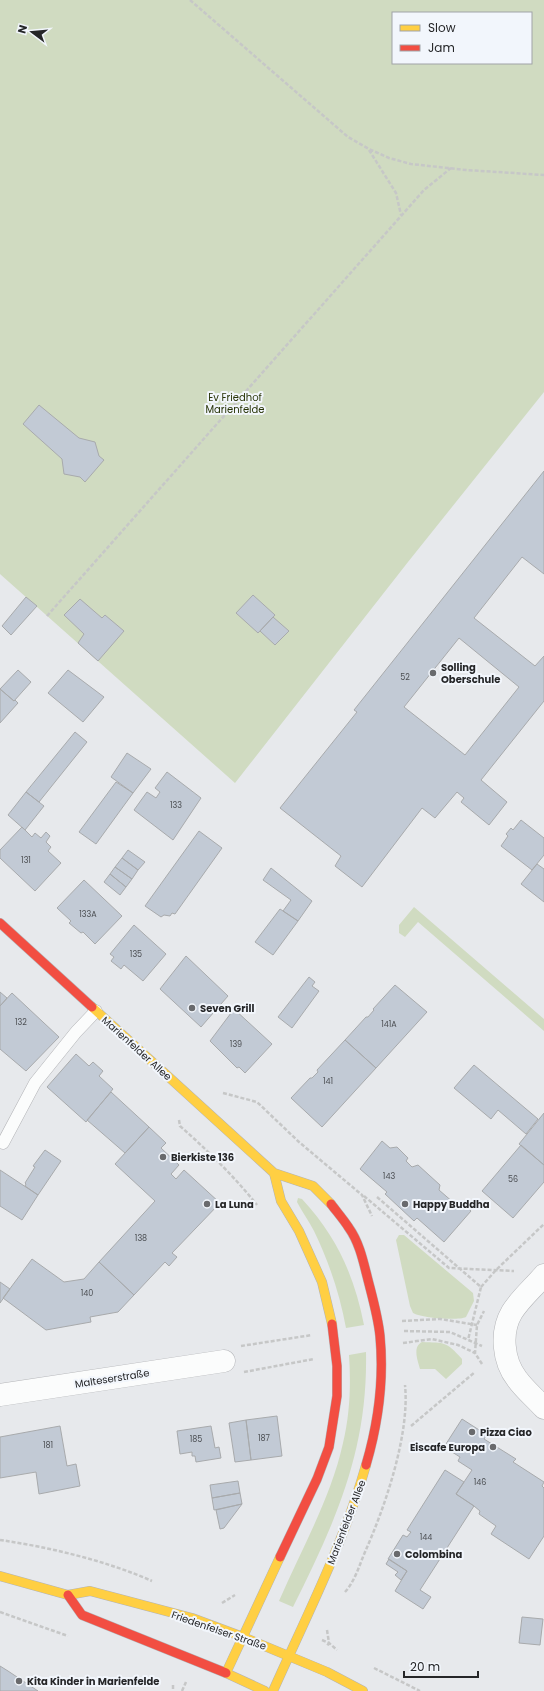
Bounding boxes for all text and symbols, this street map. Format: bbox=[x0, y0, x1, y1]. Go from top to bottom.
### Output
north arrow bbox=[12, 12, 52, 52]
legend bbox=[392, 12, 532, 64]
text: Slow bbox=[428, 19, 456, 36]
text: N bbox=[14, 23, 31, 35]
text: Jam bbox=[428, 39, 455, 56]
park label: Ev Friedhof Marienfelde bbox=[205, 390, 265, 417]
place label: Solling Oberschule bbox=[441, 660, 500, 687]
marker: Solling Oberschule bbox=[428, 668, 438, 678]
house number: 52 bbox=[400, 672, 410, 683]
house number: 133 bbox=[170, 800, 182, 811]
house number: 131 bbox=[21, 855, 31, 866]
house number: 133A bbox=[79, 909, 97, 920]
house number: 135 bbox=[130, 949, 142, 960]
place label: Seven Grill bbox=[200, 1001, 254, 1016]
marker: Seven Grill bbox=[187, 1003, 197, 1013]
street label: Marienfelder Allee bbox=[98, 1013, 175, 1084]
house number: 132 bbox=[15, 1017, 27, 1028]
house number: 141A bbox=[381, 1019, 397, 1030]
house number: 139 bbox=[230, 1039, 242, 1050]
house number: 141 bbox=[323, 1076, 333, 1087]
place label: Bierkiste 136 bbox=[171, 1150, 234, 1165]
marker: Bierkiste 136 bbox=[158, 1152, 168, 1162]
house number: 143 bbox=[383, 1171, 395, 1182]
house number: 56 bbox=[508, 1174, 518, 1185]
place label: La Luna bbox=[215, 1197, 254, 1212]
place label: Happy Buddha bbox=[413, 1197, 490, 1212]
marker: La Luna bbox=[202, 1199, 212, 1209]
marker: Happy Buddha bbox=[400, 1199, 410, 1209]
house number: 138 bbox=[135, 1233, 147, 1244]
house number: 140 bbox=[81, 1288, 93, 1299]
street label: Malteserstraße bbox=[74, 1365, 150, 1392]
place label: Pizza Ciao bbox=[480, 1425, 532, 1440]
marker: Pizza Ciao bbox=[467, 1427, 477, 1437]
house number: 187 bbox=[258, 1433, 271, 1444]
house number: 185 bbox=[190, 1434, 202, 1445]
house number: 181 bbox=[43, 1440, 53, 1451]
place label: Eiscafe Europa bbox=[410, 1440, 485, 1455]
marker: Eiscafe Europa bbox=[488, 1442, 498, 1452]
house number: 146 bbox=[474, 1477, 486, 1488]
street label: Marienfelder Allee bbox=[323, 1478, 370, 1567]
house number: 144 bbox=[420, 1532, 432, 1543]
place label: Colombina bbox=[405, 1547, 462, 1562]
marker: Colombina bbox=[392, 1549, 402, 1559]
street label: Friedenfelser Straße bbox=[169, 1607, 268, 1654]
scale bar bbox=[404, 1653, 478, 1679]
text: 20 m bbox=[410, 1658, 440, 1675]
place label: Kita Kinder in Marienfelde bbox=[27, 1674, 159, 1689]
marker: Kita Kinder in Marienfelde bbox=[14, 1676, 24, 1686]

